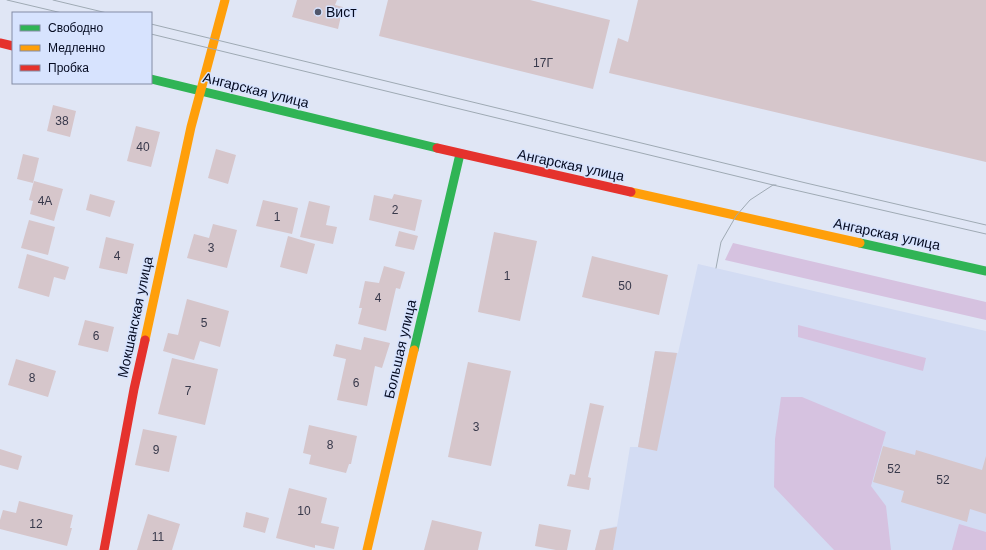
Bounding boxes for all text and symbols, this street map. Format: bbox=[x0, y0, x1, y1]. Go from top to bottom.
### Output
place label: Вист bbox=[326, 4, 357, 20]
marker: Вист bbox=[313, 7, 323, 17]
legend bbox=[12, 12, 152, 84]
text: Свободно bbox=[48, 21, 103, 35]
text: Медленно bbox=[48, 41, 105, 55]
house number: 17Г bbox=[533, 56, 553, 70]
text: Пробка bbox=[48, 61, 89, 75]
street label: Ангарская улица bbox=[201, 69, 311, 111]
house number: 38 bbox=[55, 114, 69, 128]
house number: 40 bbox=[136, 140, 150, 154]
street label: Ангарская улица bbox=[516, 146, 626, 184]
house number: 4А bbox=[38, 194, 52, 208]
house number: 2 bbox=[392, 203, 399, 217]
house number: 1 bbox=[274, 210, 281, 224]
street label: Ангарская улица bbox=[832, 215, 942, 253]
house number: 3 bbox=[208, 241, 215, 255]
house number: 4 bbox=[114, 249, 121, 263]
street label: Мокшанская улица bbox=[114, 255, 156, 379]
house number: 1 bbox=[504, 269, 511, 283]
house number: 50 bbox=[618, 279, 632, 293]
house number: 4 bbox=[375, 291, 382, 305]
street label: Большая улица bbox=[381, 298, 419, 400]
house number: 5 bbox=[201, 316, 208, 330]
house number: 6 bbox=[93, 329, 100, 343]
house number: 8 bbox=[29, 371, 36, 385]
house number: 6 bbox=[353, 376, 360, 390]
house number: 7 bbox=[185, 384, 192, 398]
house number: 3 bbox=[473, 420, 480, 434]
house number: 8 bbox=[327, 438, 334, 452]
house number: 9 bbox=[153, 443, 160, 457]
house number: 52 bbox=[887, 462, 901, 476]
house number: 52 bbox=[936, 473, 950, 487]
house number: 10 bbox=[297, 504, 311, 518]
house number: 12 bbox=[29, 517, 43, 531]
house number: 11 bbox=[152, 530, 165, 544]

